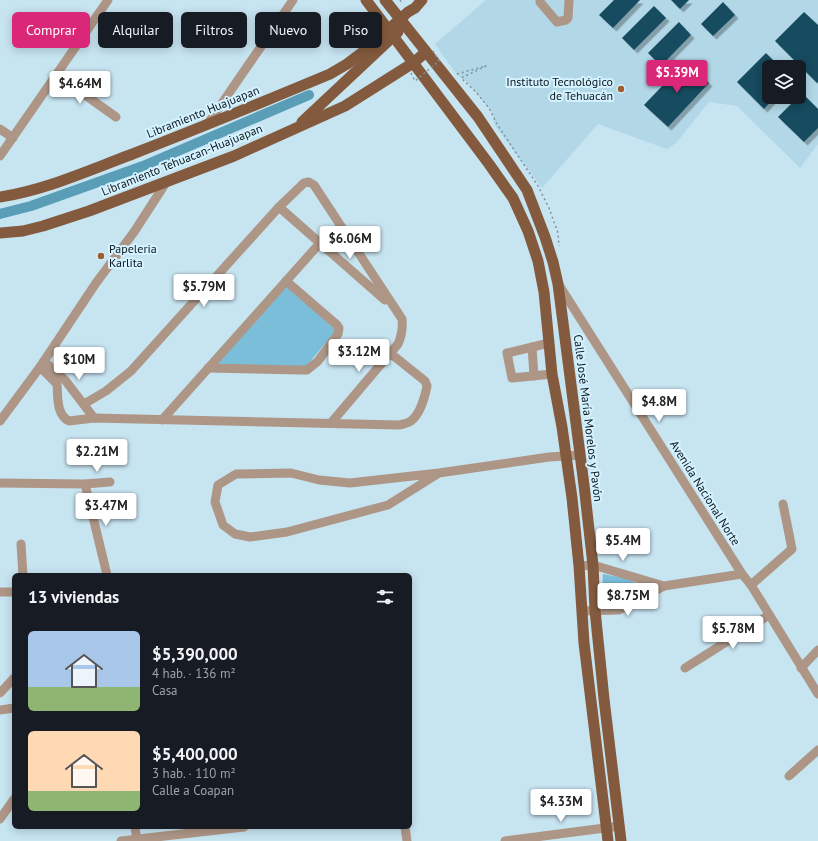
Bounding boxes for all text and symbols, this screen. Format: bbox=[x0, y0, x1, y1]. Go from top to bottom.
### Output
chip: Comprar bbox=[12, 12, 90, 48]
chip: Alquilar bbox=[98, 12, 173, 48]
chip: Filtros bbox=[181, 12, 247, 48]
chip: Nuevo bbox=[255, 12, 321, 48]
chip: Piso bbox=[329, 12, 382, 48]
pin: $5.39M bbox=[644, 60, 710, 94]
map controls bbox=[762, 60, 806, 104]
button: layers bbox=[762, 60, 806, 104]
text: $5.39M bbox=[655, 64, 699, 81]
pin: $4.64M bbox=[47, 71, 113, 105]
place label: Instituto Tecnológico de Tehuacán bbox=[506, 74, 613, 103]
text: $4.64M bbox=[58, 75, 102, 92]
street label: Libramiento Huajuapan bbox=[144, 82, 261, 141]
marker: Instituto Tecnológico de Tehuacán bbox=[616, 84, 626, 94]
street label: Libramiento Tehuacan-Huajuapan bbox=[99, 120, 265, 199]
pin: $6.06M bbox=[317, 226, 383, 260]
text: $6.06M bbox=[328, 230, 372, 247]
place label: Papeleria Karlita bbox=[109, 241, 157, 270]
marker: Papeleria Karlita bbox=[96, 251, 106, 261]
pin: $5.79M bbox=[171, 274, 237, 308]
text: $5.79M bbox=[182, 278, 226, 295]
street label: Calle José María Morelos y Pavón bbox=[571, 333, 606, 502]
pin: $3.12M bbox=[326, 339, 392, 373]
text: $3.12M bbox=[337, 343, 381, 360]
pin: $10M bbox=[55, 347, 103, 381]
text: $10M bbox=[63, 351, 95, 368]
pin: $4.8M bbox=[631, 389, 687, 423]
text: $4.8M bbox=[641, 393, 677, 410]
street label: Avenida Nacional Norte bbox=[667, 437, 744, 548]
pin: $2.21M bbox=[64, 439, 130, 473]
text: $2.21M bbox=[75, 443, 119, 460]
pin: $3.47M bbox=[73, 493, 139, 527]
text: $3.47M bbox=[84, 497, 128, 514]
pin: $5.4M bbox=[595, 528, 651, 562]
text: $5.4M bbox=[605, 532, 641, 549]
pin: $8.75M bbox=[595, 583, 661, 617]
text: 13 viviendas bbox=[28, 586, 119, 608]
icon: filters bbox=[374, 586, 396, 608]
text: $8.75M bbox=[606, 587, 650, 604]
pin: $5.78M bbox=[700, 616, 766, 650]
text: $5.78M bbox=[711, 620, 755, 637]
text: $5,390,000 bbox=[152, 643, 238, 665]
icon: home bbox=[60, 647, 108, 695]
text: 4 hab. · 136 m² bbox=[152, 665, 236, 682]
text: Casa bbox=[152, 682, 178, 699]
text: $5,400,000 bbox=[152, 743, 238, 765]
icon: home bbox=[60, 747, 108, 795]
text: 3 hab. · 110 m² bbox=[152, 765, 236, 782]
text: Calle a Coapan bbox=[152, 782, 234, 799]
pin: $4.33M bbox=[528, 789, 594, 823]
text: $4.33M bbox=[539, 793, 583, 810]

